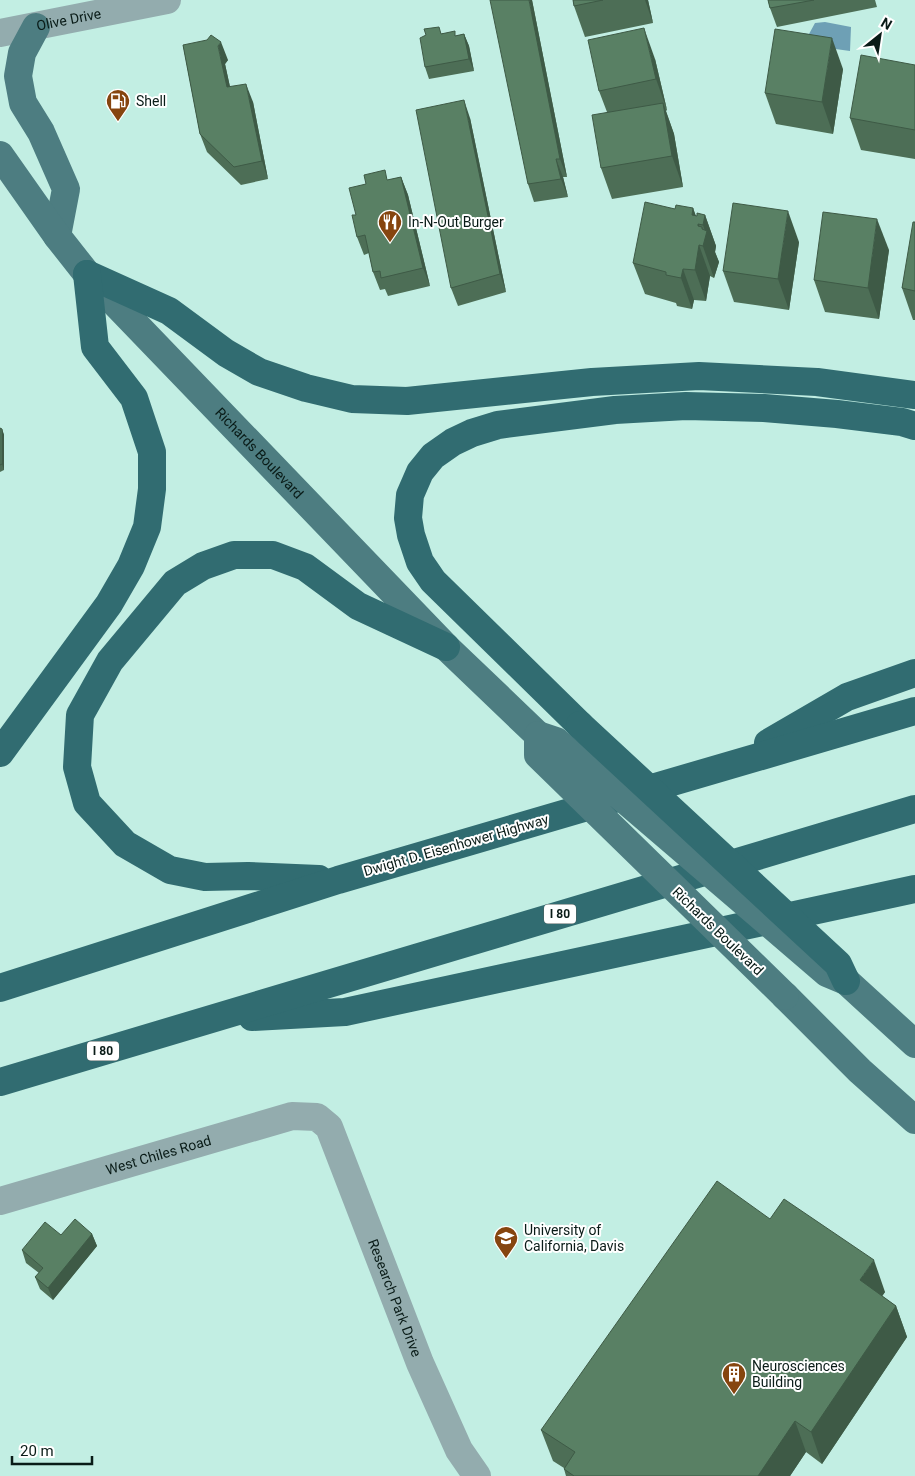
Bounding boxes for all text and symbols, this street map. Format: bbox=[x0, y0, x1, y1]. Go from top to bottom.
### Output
street label: Olive Drive bbox=[35, 5, 102, 34]
north arrow bbox=[855, 10, 905, 60]
text: N bbox=[878, 14, 895, 33]
fuel station icon: Shell bbox=[105, 88, 131, 122]
place label: Shell bbox=[136, 93, 166, 109]
restaurant icon: In-N-Out Burger bbox=[377, 209, 403, 243]
place label: In-N-Out Burger bbox=[408, 214, 504, 230]
street label: Richards Boulevard bbox=[212, 404, 307, 502]
street label: Dwight D. Eisenhower Highway bbox=[362, 811, 551, 879]
street label: Richards Boulevard bbox=[669, 884, 767, 978]
road number: I 80 bbox=[544, 904, 576, 924]
road number: I 80 bbox=[87, 1042, 119, 1060]
street label: West Chiles Road bbox=[104, 1132, 213, 1178]
place label: University of California, Davis bbox=[524, 1222, 624, 1254]
school or university icon: University of California, Davis bbox=[493, 1225, 519, 1259]
street label: Research Park Drive bbox=[365, 1237, 425, 1359]
place label: Neurosciences Building bbox=[752, 1358, 845, 1390]
building icon: Neurosciences Building bbox=[721, 1361, 747, 1395]
scale bar bbox=[12, 1434, 92, 1466]
text: 20 m bbox=[20, 1442, 54, 1460]

